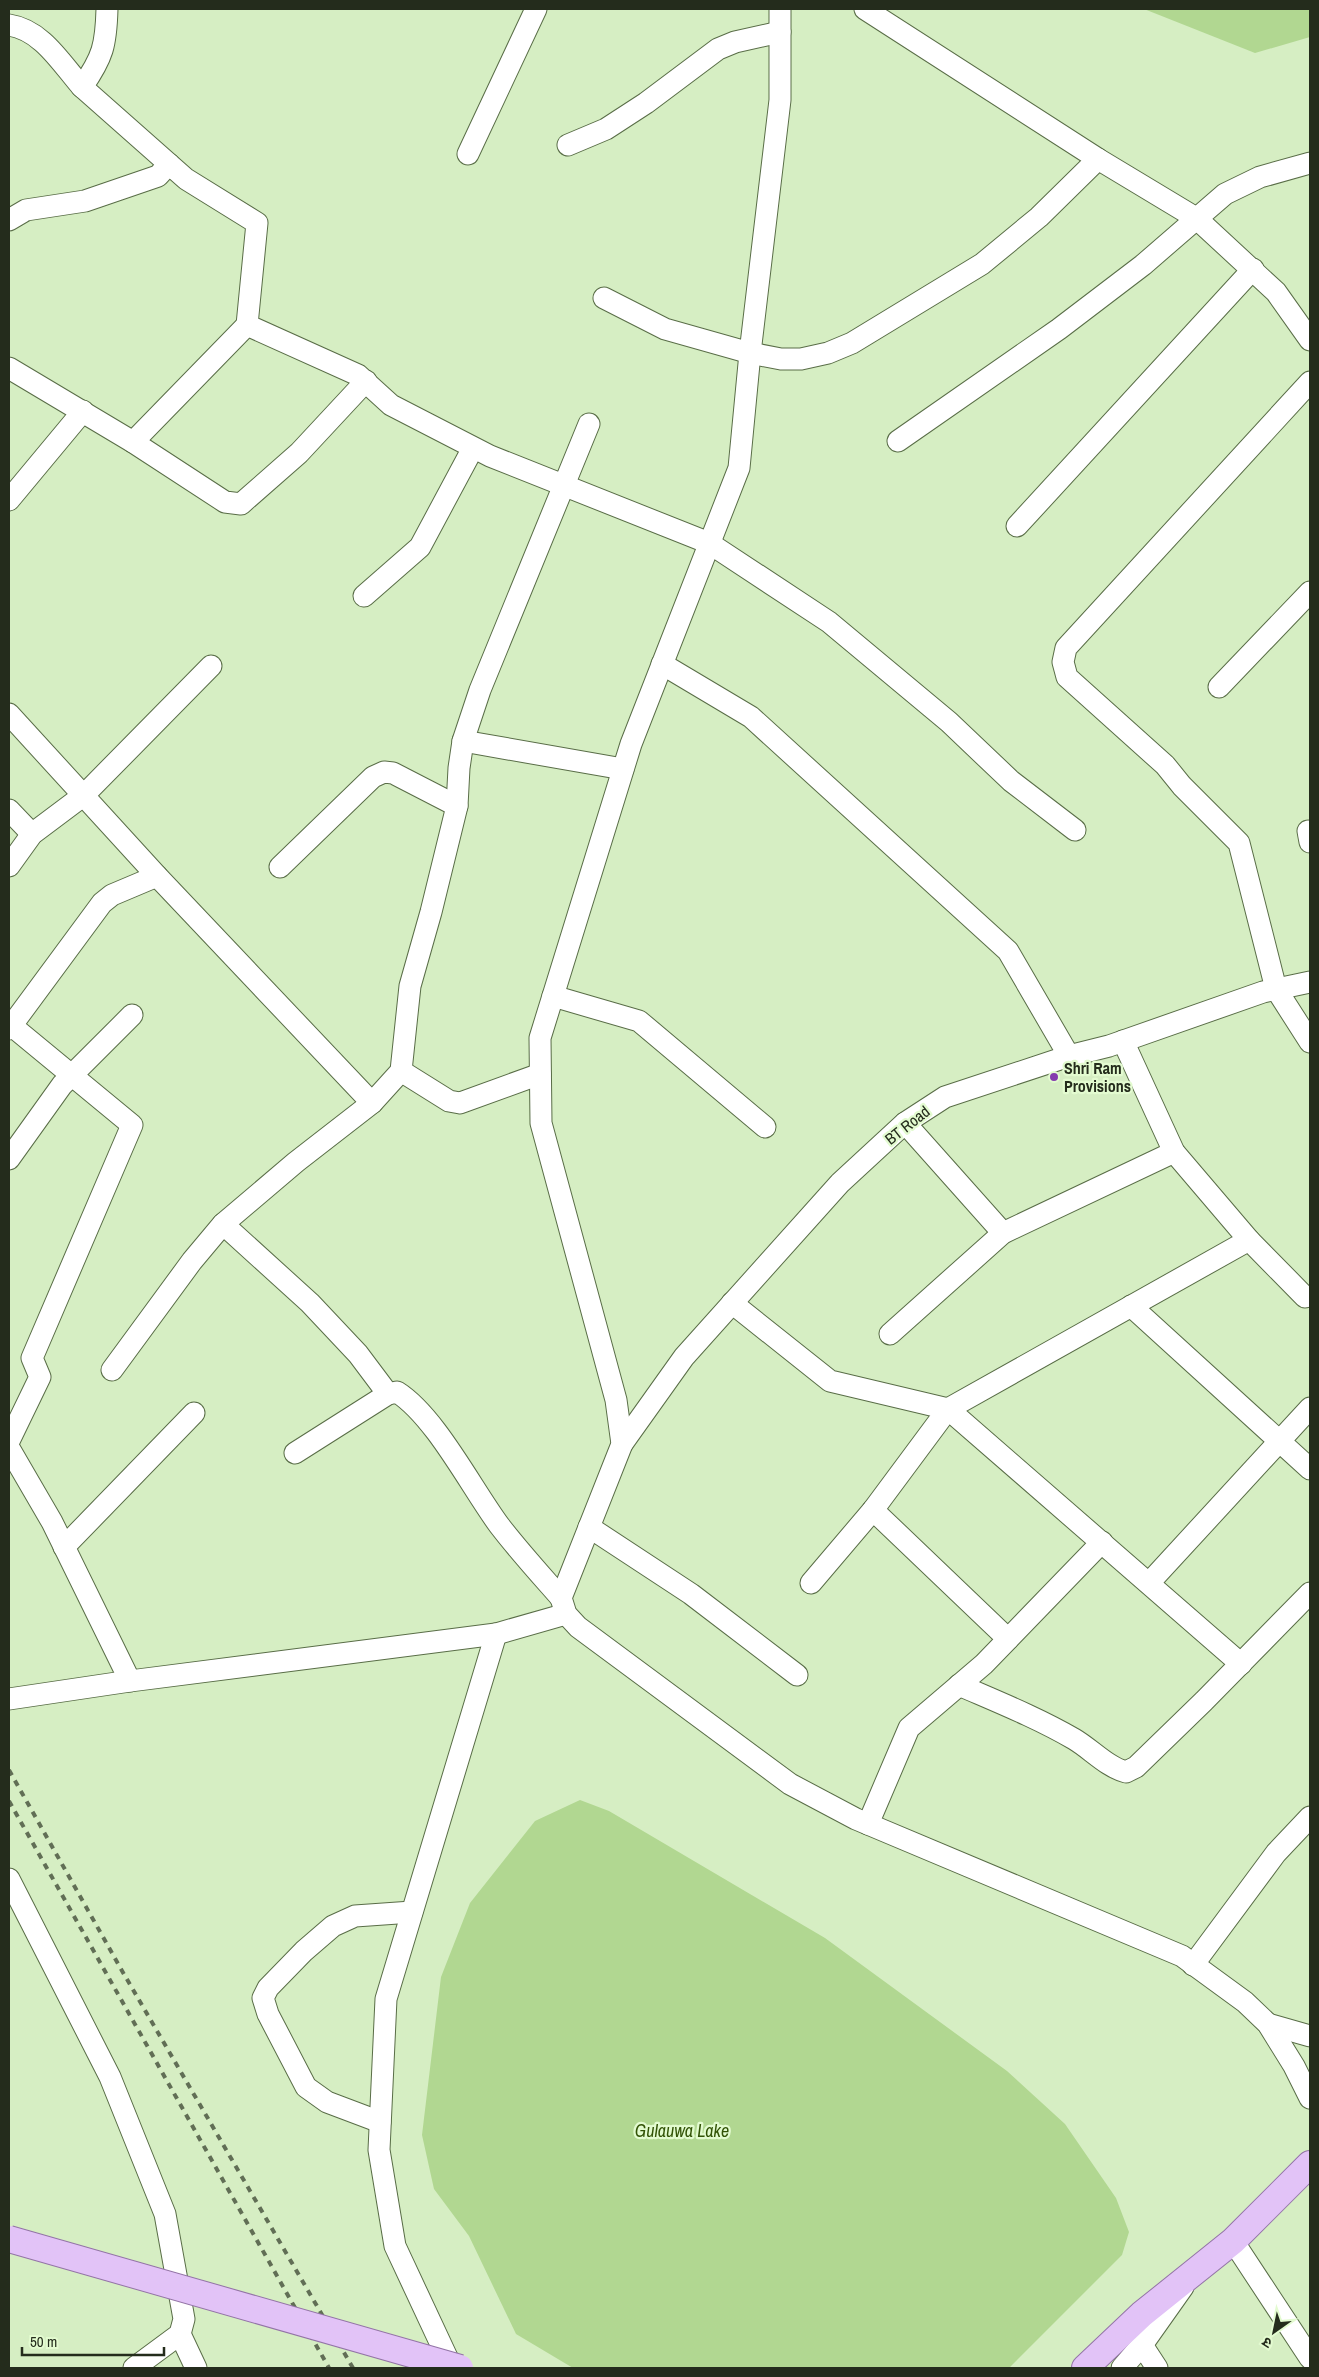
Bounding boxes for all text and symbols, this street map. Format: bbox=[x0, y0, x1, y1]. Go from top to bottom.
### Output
place label: Shri Ram Provisions bbox=[1064, 1057, 1131, 1097]
marker: Shri Ram Provisions bbox=[1048, 1071, 1060, 1083]
street label: BT Road bbox=[880, 1100, 934, 1150]
water label: Gulauwa Lake bbox=[635, 2118, 729, 2143]
north arrow bbox=[1249, 2307, 1299, 2357]
scale bar bbox=[22, 2324, 165, 2356]
text: 50 m bbox=[30, 2331, 57, 2352]
text: उ bbox=[1258, 2333, 1275, 2353]

